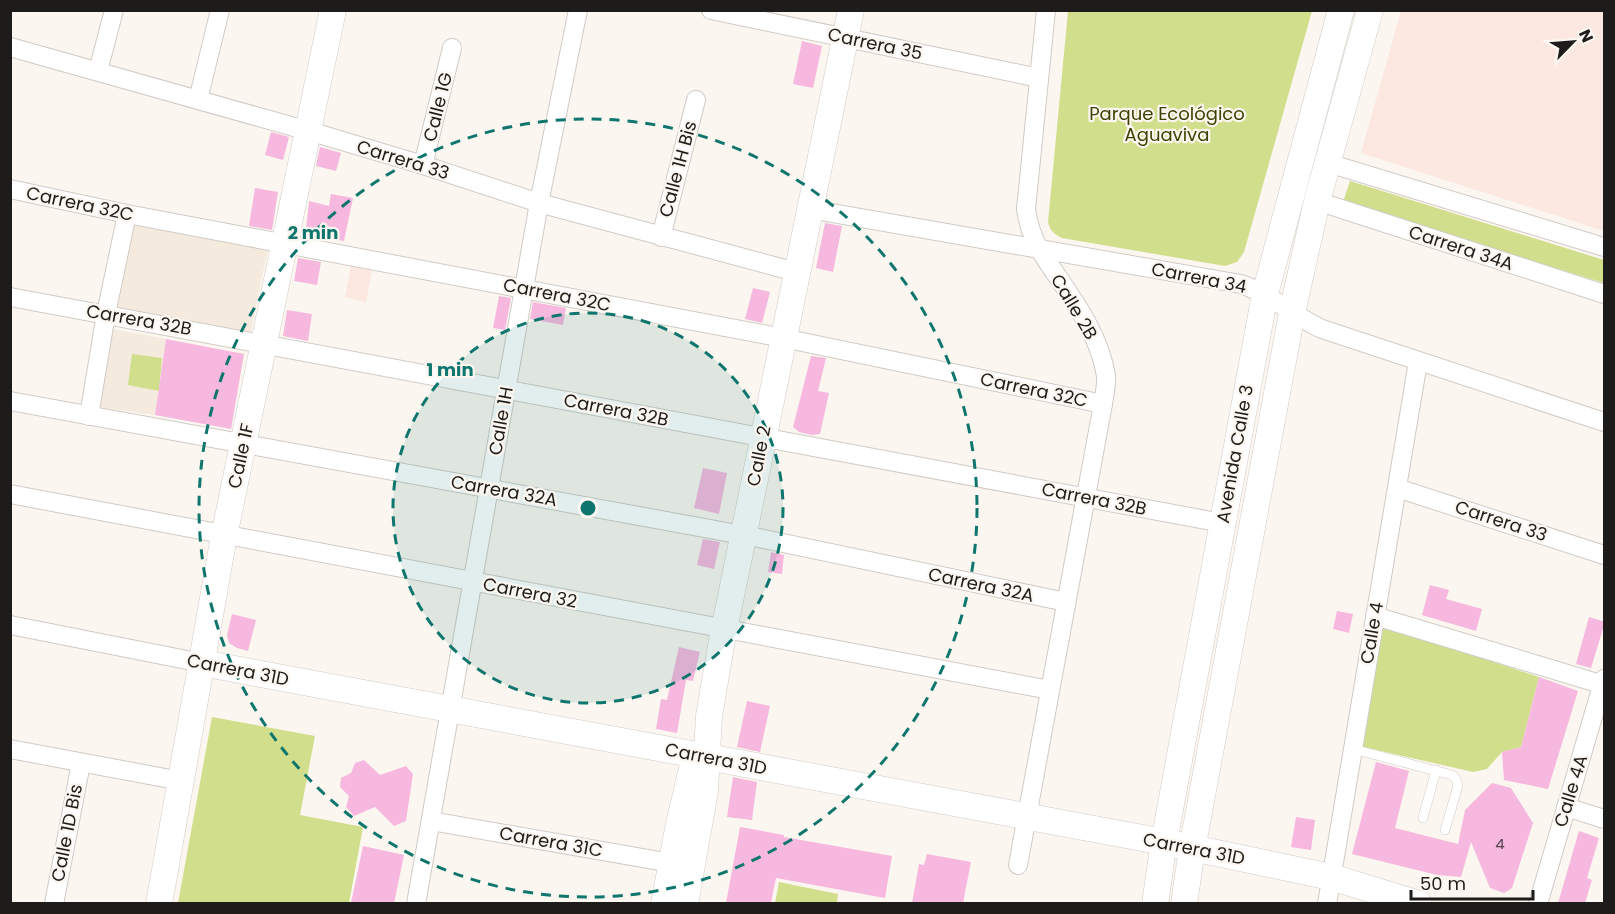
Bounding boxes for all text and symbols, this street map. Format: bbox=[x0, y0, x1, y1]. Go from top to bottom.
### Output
north arrow bbox=[1543, 12, 1603, 72]
street label: Carrera 35 bbox=[825, 21, 925, 66]
text: N bbox=[1573, 26, 1599, 46]
street label: Calle 1G bbox=[417, 70, 458, 144]
park label: Parque Ecológico Aguaviva bbox=[1089, 101, 1245, 147]
street label: Calle 1H Bis bbox=[653, 118, 702, 220]
street label: Carrera 33 bbox=[354, 134, 452, 185]
street label: Carrera 32C bbox=[24, 180, 136, 227]
street label: Carrera 34A bbox=[1406, 219, 1517, 276]
text: 2 min bbox=[288, 220, 338, 245]
street label: Carrera 34 bbox=[1149, 256, 1249, 299]
street label: Calle 2B bbox=[1045, 269, 1104, 344]
street label: Carrera 32C bbox=[501, 272, 613, 317]
street label: Carrera 32B bbox=[85, 298, 194, 341]
text: 1 min bbox=[426, 357, 474, 382]
street label: Carrera 32C bbox=[978, 366, 1090, 413]
street label: Avenida Calle 3 bbox=[1210, 383, 1259, 525]
street label: Calle 1H bbox=[482, 385, 519, 457]
street label: Carrera 32B bbox=[562, 387, 671, 432]
street label: Calle 1F bbox=[221, 421, 260, 491]
street label: Calle 2 bbox=[740, 423, 777, 488]
street label: Carrera 32A bbox=[449, 469, 559, 512]
street label: Carrera 32B bbox=[1040, 476, 1149, 521]
street label: Carrera 33 bbox=[1452, 494, 1550, 547]
centre of rings bbox=[578, 498, 598, 518]
street label: Carrera 32A bbox=[926, 561, 1036, 608]
street label: Carrera 32 bbox=[481, 571, 579, 614]
street label: Calle 4 bbox=[1354, 600, 1389, 666]
street label: Carrera 31D bbox=[185, 647, 291, 692]
street label: Carrera 31D bbox=[663, 736, 769, 781]
street label: Calle 4A bbox=[1548, 752, 1593, 830]
street label: Calle 1D Bis bbox=[45, 782, 88, 884]
street label: Carrera 31C bbox=[497, 820, 605, 863]
street label: Carrera 31D bbox=[1141, 826, 1247, 871]
house number: 4 bbox=[1495, 833, 1505, 854]
scale bar bbox=[1411, 863, 1532, 901]
text: 50 m bbox=[1420, 871, 1466, 896]

